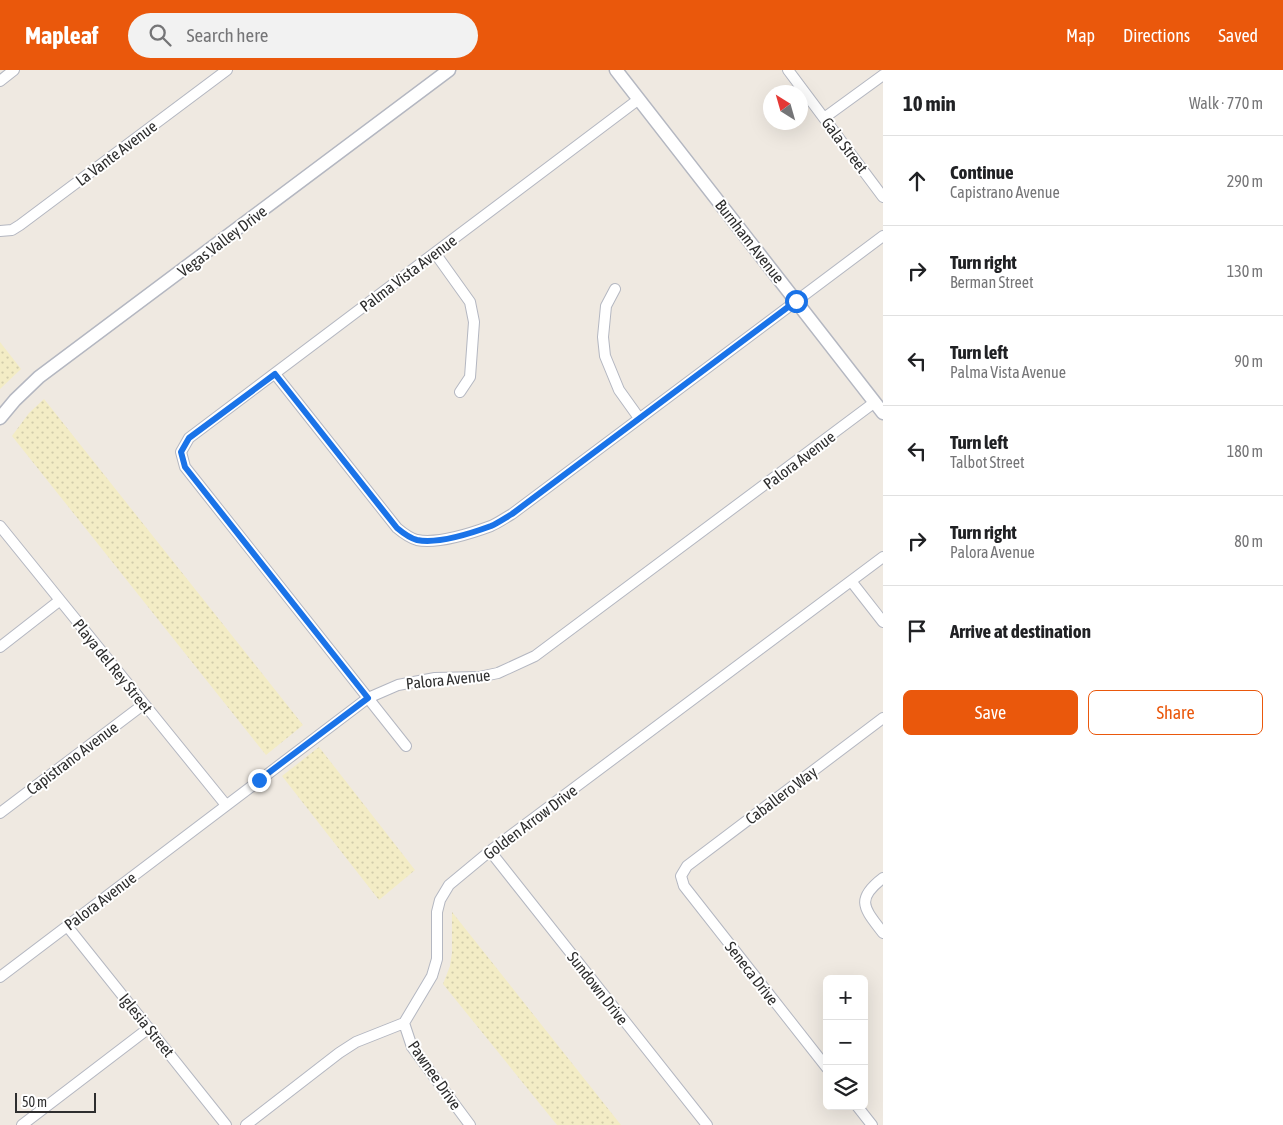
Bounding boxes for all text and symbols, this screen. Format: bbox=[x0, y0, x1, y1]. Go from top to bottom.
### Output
search box bbox=[128, 13, 478, 58]
icon: search bbox=[146, 21, 174, 49]
text: Mapleaf bbox=[25, 22, 98, 49]
text: Search here bbox=[186, 24, 268, 46]
text: Map bbox=[1066, 25, 1095, 46]
text: Directions bbox=[1123, 25, 1190, 46]
text: Saved bbox=[1218, 25, 1258, 46]
north arrow bbox=[763, 85, 808, 130]
text: 10 min bbox=[903, 91, 956, 115]
text: Walk · 770 m bbox=[1189, 94, 1263, 112]
street label: Gala Street bbox=[818, 114, 872, 177]
street label: La Vante Avenue bbox=[72, 117, 160, 189]
text: Continue bbox=[950, 161, 1014, 183]
icon: ahead bbox=[903, 167, 931, 195]
text: 290 m bbox=[1227, 172, 1263, 190]
text: Capistrano Avenue bbox=[950, 183, 1060, 201]
street label: Burnham Avenue bbox=[712, 196, 788, 286]
street label: Vegas Valley Drive bbox=[174, 202, 271, 281]
street label: Palma Vista Avenue bbox=[356, 231, 460, 315]
text: Turn right bbox=[950, 251, 1017, 273]
icon: right bbox=[903, 257, 931, 285]
text: 130 m bbox=[1227, 262, 1263, 280]
text: Berman Street bbox=[950, 273, 1034, 291]
route start bbox=[785, 290, 808, 313]
text: Turn left bbox=[950, 341, 1008, 363]
icon: left bbox=[903, 347, 931, 375]
text: 90 m bbox=[1234, 352, 1263, 370]
text: Palma Vista Avenue bbox=[950, 363, 1066, 381]
street label: Palora Avenue bbox=[760, 427, 838, 493]
text: Turn left bbox=[950, 431, 1008, 453]
icon: left bbox=[903, 437, 931, 465]
text: 180 m bbox=[1227, 442, 1263, 460]
text: Talbot Street bbox=[950, 453, 1025, 471]
text: Turn right bbox=[950, 521, 1017, 543]
icon: right bbox=[903, 527, 931, 555]
text: 80 m bbox=[1234, 532, 1263, 550]
text: Palora Avenue bbox=[950, 543, 1035, 561]
street label: Playa del Rey Street bbox=[69, 615, 157, 718]
icon: arrive bbox=[903, 617, 931, 645]
text: Arrive at destination bbox=[950, 620, 1091, 642]
street label: Palora Avenue bbox=[405, 666, 491, 692]
button: Save bbox=[903, 690, 1078, 735]
button: Share bbox=[1088, 690, 1263, 735]
street label: Capistrano Avenue bbox=[23, 718, 122, 799]
street label: Caballero Way bbox=[742, 762, 821, 829]
route end bbox=[248, 769, 271, 792]
street label: Golden Arrow Drive bbox=[480, 781, 580, 863]
street label: Palora Avenue bbox=[61, 868, 139, 934]
street label: Seneca Drive bbox=[722, 938, 782, 1008]
street label: Sundown Drive bbox=[564, 948, 632, 1028]
map controls bbox=[823, 975, 868, 1110]
button: + bbox=[823, 975, 868, 1020]
street label: Iglesia Street bbox=[115, 990, 178, 1061]
button: − bbox=[823, 1020, 868, 1065]
street label: Pawnee Drive bbox=[405, 1037, 465, 1113]
button: layers bbox=[823, 1065, 868, 1110]
scale bar bbox=[15, 1090, 96, 1113]
text: 50 m bbox=[22, 1094, 47, 1110]

